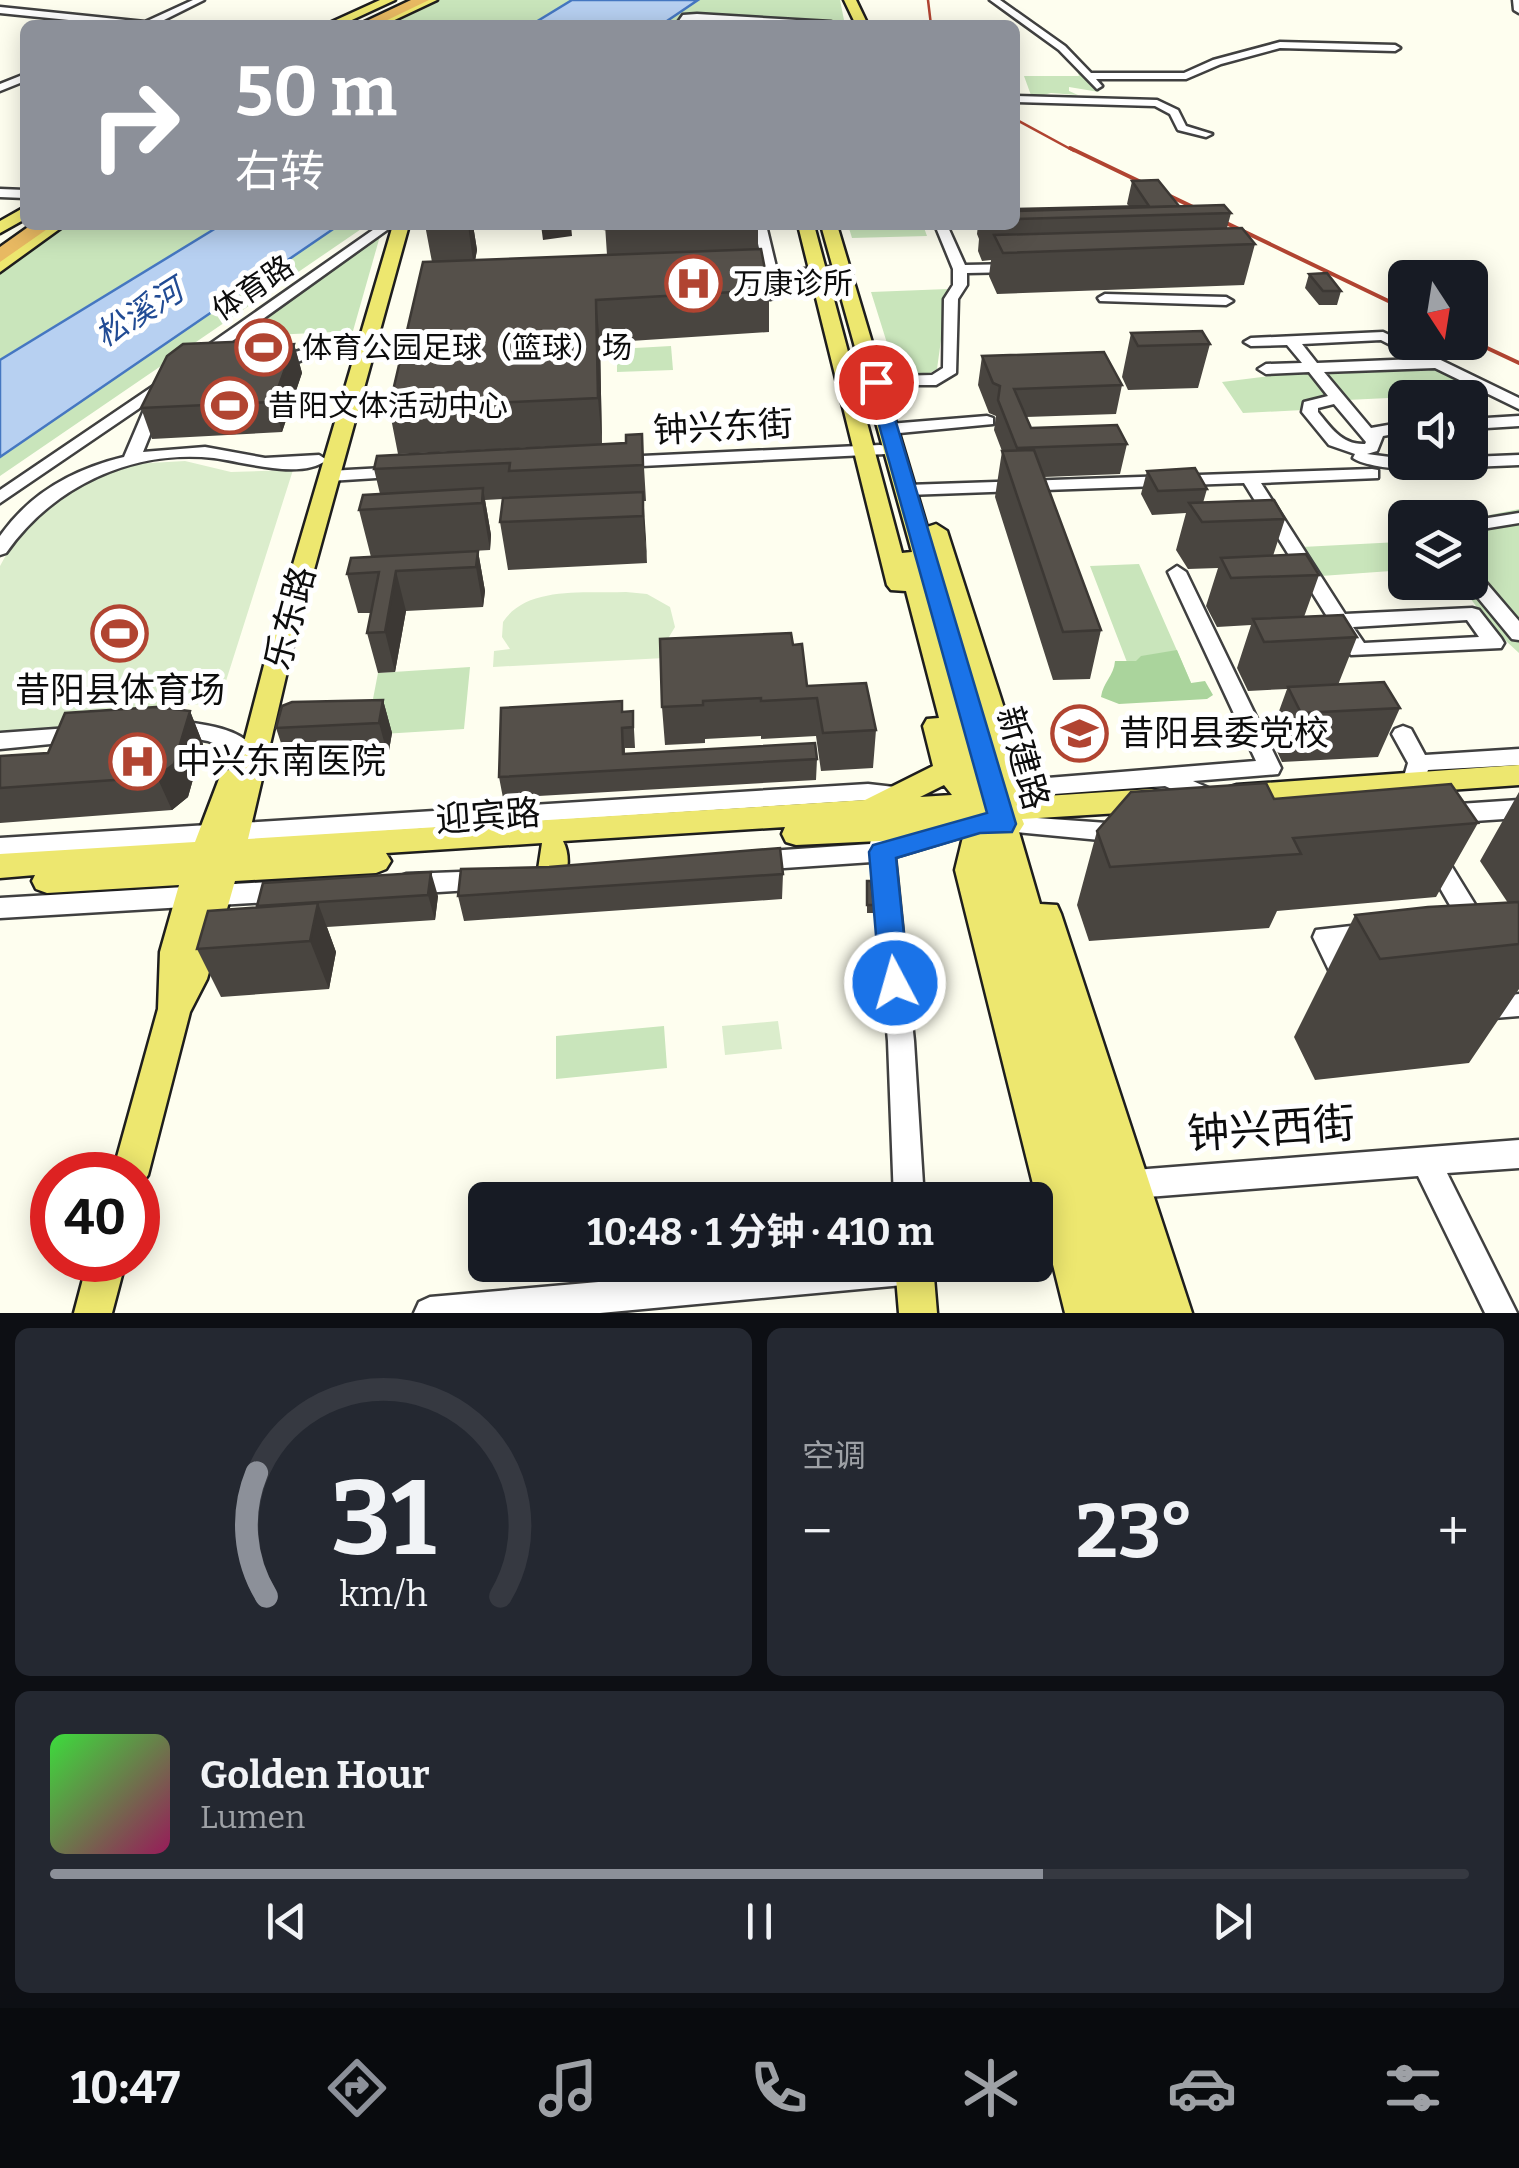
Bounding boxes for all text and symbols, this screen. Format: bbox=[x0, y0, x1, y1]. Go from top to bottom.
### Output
text: 50 m bbox=[235, 50, 397, 134]
icon: right bbox=[70, 60, 200, 190]
text: 右转 bbox=[235, 145, 325, 199]
street label: 体育路 bbox=[206, 248, 300, 328]
hospital icon: 万康诊所 bbox=[664, 254, 724, 314]
north arrow bbox=[1388, 260, 1488, 360]
map controls bbox=[1388, 260, 1488, 600]
place label: 万康诊所 bbox=[733, 266, 853, 302]
water label: 松溪河 bbox=[88, 268, 195, 355]
sports icon: 体育公园足球（篮球）场 bbox=[233, 318, 293, 378]
place label: 体育公园足球（篮球）场 bbox=[302, 330, 632, 366]
pin bbox=[834, 340, 919, 425]
icon: arrive bbox=[849, 355, 904, 410]
sports icon: 昔阳文体活动中心 bbox=[199, 376, 259, 436]
button: sound bbox=[1388, 380, 1488, 480]
place label: 昔阳文体活动中心 bbox=[268, 388, 508, 424]
street label: 钟兴东街 bbox=[652, 402, 794, 452]
button: layers bbox=[1388, 500, 1488, 600]
street label: 乐东路 bbox=[256, 562, 324, 674]
sports icon: 昔阳县体育场 bbox=[90, 604, 150, 664]
place label: 昔阳县体育场 bbox=[15, 669, 225, 711]
street label: 新建路 bbox=[988, 702, 1058, 814]
school or university icon: 昔阳县委党校 bbox=[1050, 703, 1110, 763]
place label: 昔阳县委党校 bbox=[1119, 712, 1329, 754]
hospital icon: 中兴东南医院 bbox=[107, 731, 167, 791]
place label: 中兴东南医院 bbox=[176, 740, 386, 782]
street label: 迎宾路 bbox=[434, 791, 542, 841]
position arrow bbox=[843, 931, 947, 1035]
street label: 钟兴西街 bbox=[1186, 1098, 1357, 1160]
speed limit sign: 40 bbox=[30, 1152, 160, 1282]
text: 10:48 · 1 分钟 · 410 m bbox=[587, 1209, 934, 1255]
text: 空调 bbox=[802, 1437, 866, 1475]
text: 31 bbox=[331, 1457, 436, 1582]
text: 23° bbox=[1076, 1487, 1194, 1577]
text: − bbox=[802, 1499, 832, 1565]
text: + bbox=[1438, 1499, 1469, 1565]
text: km/h bbox=[339, 1573, 428, 1615]
text: Golden Hour bbox=[200, 1752, 430, 1798]
text: Lumen bbox=[200, 1798, 305, 1836]
icon: previous bbox=[259, 1894, 314, 1949]
icon: pause bbox=[732, 1894, 787, 1949]
icon: next bbox=[1205, 1894, 1260, 1949]
icon: directions bbox=[322, 2053, 392, 2123]
icon: music bbox=[533, 2053, 603, 2123]
icon: phone bbox=[744, 2053, 814, 2123]
icon: climate bbox=[956, 2053, 1026, 2123]
icon: car bbox=[1167, 2053, 1237, 2123]
icon: filters bbox=[1378, 2053, 1448, 2123]
text: 10:47 bbox=[71, 2061, 180, 2115]

